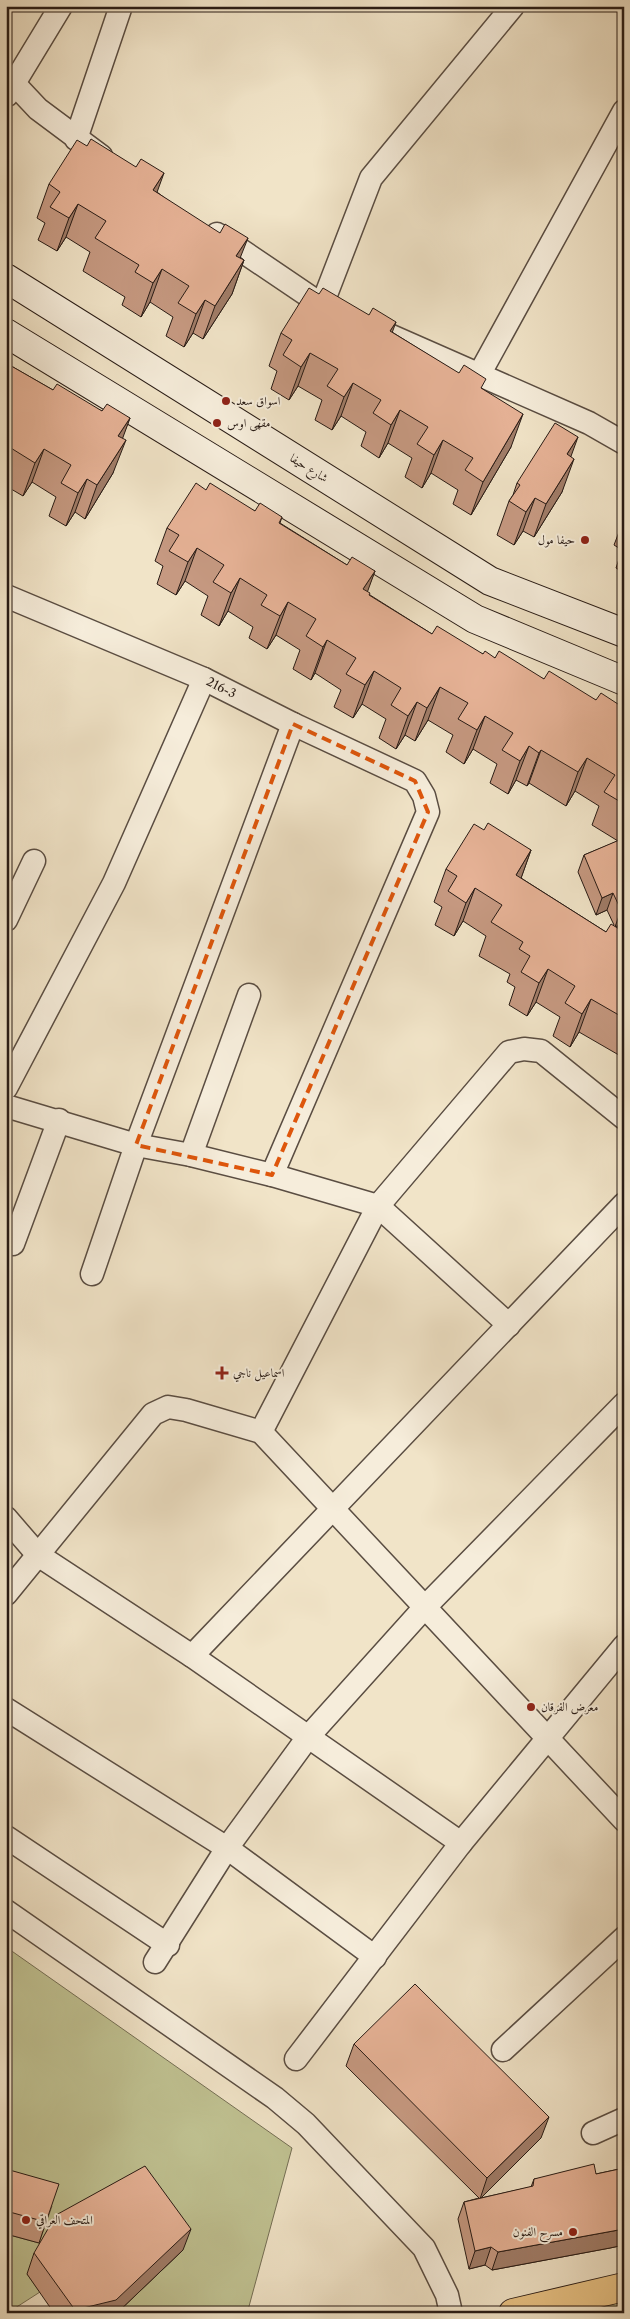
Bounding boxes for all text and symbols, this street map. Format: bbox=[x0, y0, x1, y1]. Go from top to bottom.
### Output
place label: اسواق سعد bbox=[236, 393, 281, 409]
marker: اسواق سعد bbox=[220, 395, 232, 407]
place label: مقهى اوس bbox=[227, 415, 270, 432]
marker: مقهى اوس bbox=[211, 417, 223, 429]
street label: شارع حيفا bbox=[285, 450, 331, 489]
place label: حيفا مول bbox=[538, 532, 575, 548]
marker: حيفا مول bbox=[579, 534, 591, 546]
street label: 216-3 bbox=[204, 674, 239, 701]
place label: اسماعيل ناجي bbox=[233, 1365, 285, 1383]
marker: اسماعيل ناجي bbox=[215, 1366, 229, 1380]
place label: معرض الفرقان bbox=[541, 1699, 598, 1715]
marker: معرض الفرقان bbox=[525, 1701, 537, 1713]
place label: المتحف العراقي bbox=[36, 2212, 93, 2230]
marker: المتحف العراقي bbox=[20, 2214, 32, 2226]
place label: مسرح الفنون bbox=[513, 2224, 563, 2243]
marker: مسرح الفنون bbox=[567, 2226, 579, 2238]

